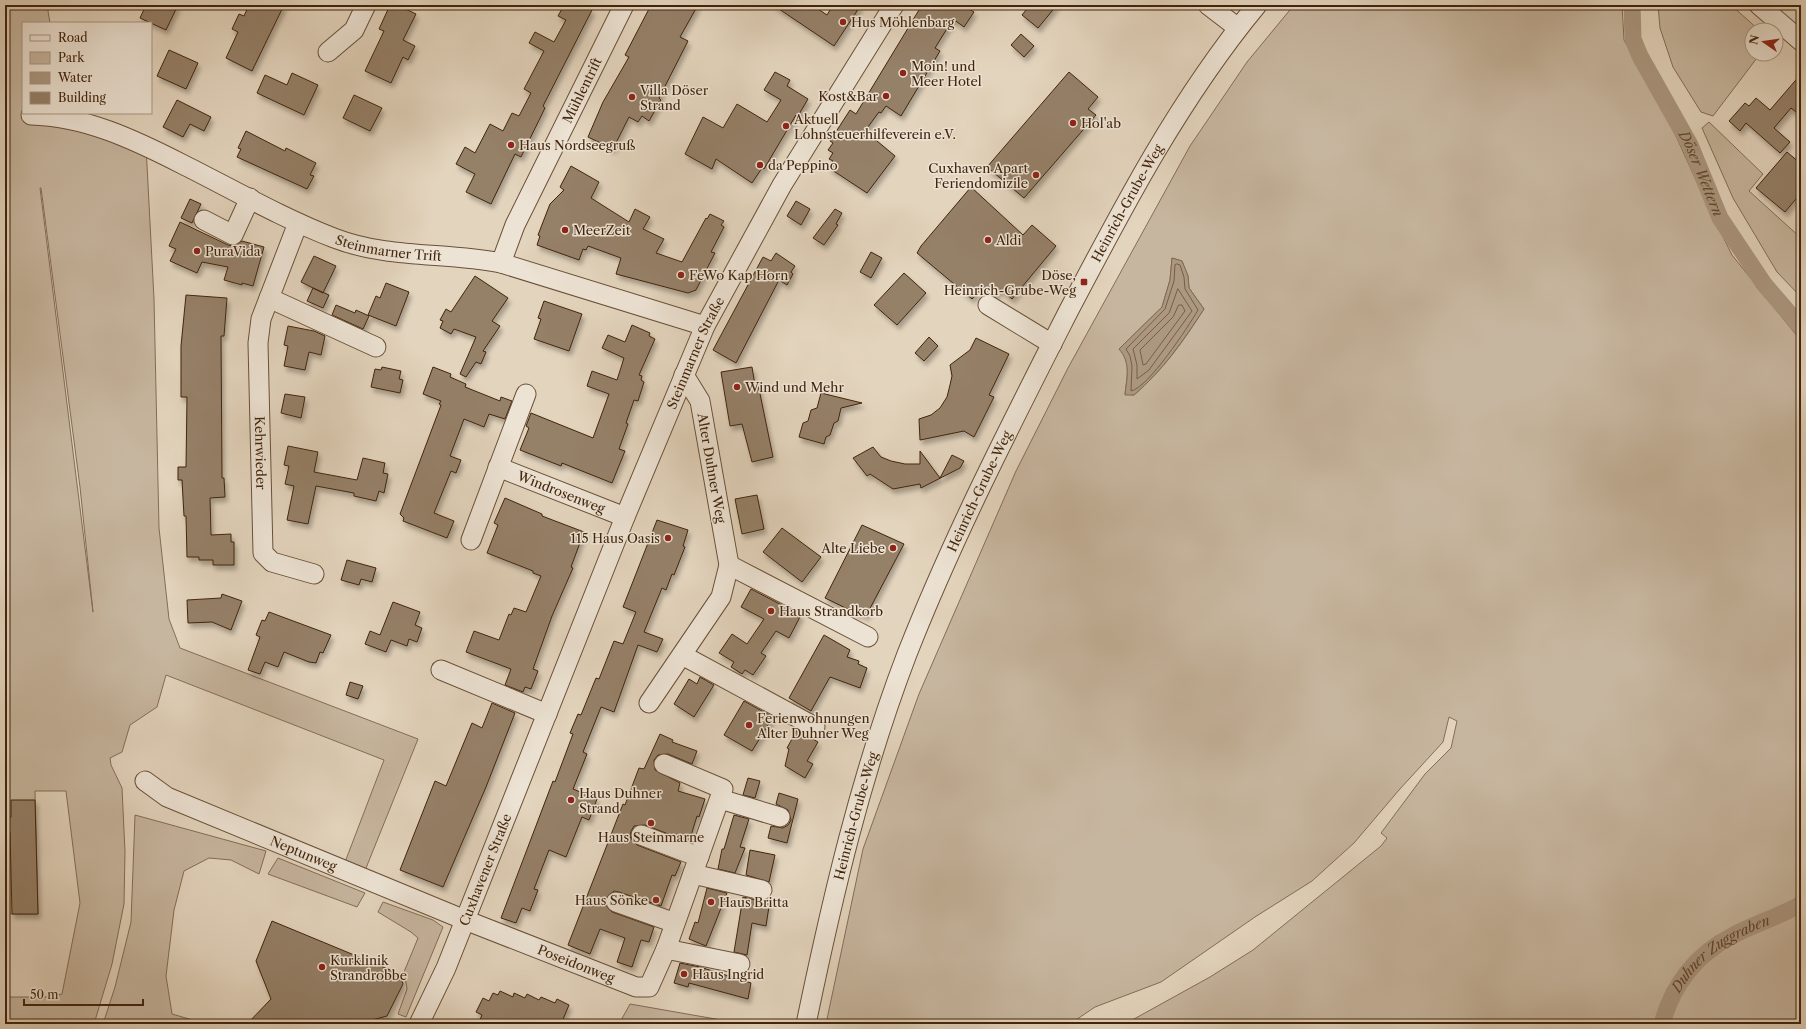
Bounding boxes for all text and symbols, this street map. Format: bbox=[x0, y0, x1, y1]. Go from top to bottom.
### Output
place label: Hus Möhlenbarg bbox=[851, 14, 954, 30]
marker: Hus Möhlenbarg bbox=[838, 17, 848, 27]
legend bbox=[22, 22, 152, 114]
north arrow bbox=[1744, 22, 1784, 62]
text: Road bbox=[58, 30, 88, 45]
text: N bbox=[1746, 33, 1762, 46]
text: Park bbox=[58, 50, 85, 65]
street label: Mühlentrift bbox=[559, 55, 605, 126]
place label: Moin! und Meer Hotel bbox=[911, 58, 982, 89]
marker: Moin! und Meer Hotel bbox=[898, 68, 908, 78]
text: Water bbox=[57, 70, 92, 85]
place label: Villa Döser Strand bbox=[639, 82, 709, 113]
place label: Kost&Bar bbox=[818, 88, 879, 104]
text: Building bbox=[58, 90, 106, 105]
marker: Kost&Bar bbox=[881, 91, 891, 101]
marker: Villa Döser Strand bbox=[627, 92, 637, 102]
place label: Aktuell Lohnsteuerhilfeverein e.V. bbox=[793, 111, 956, 142]
place label: Hol'ab bbox=[1081, 115, 1121, 131]
marker: Hol'ab bbox=[1068, 118, 1078, 128]
marker: Aktuell Lohnsteuerhilfeverein e.V. bbox=[781, 121, 791, 131]
water label: Döser Wettern bbox=[1674, 126, 1727, 219]
place label: Haus Nordseegruß bbox=[519, 137, 635, 153]
marker: Haus Nordseegruß bbox=[506, 140, 516, 150]
street label: Heinrich-Grube-Weg bbox=[1088, 141, 1166, 265]
place label: da Peppino bbox=[768, 157, 838, 173]
marker: da Peppino bbox=[755, 160, 765, 170]
place label: Cuxhaven Apart Feriendomizile bbox=[928, 160, 1028, 191]
marker: Cuxhaven Apart Feriendomizile bbox=[1031, 170, 1041, 180]
place label: MeerZeit bbox=[573, 222, 631, 238]
marker: MeerZeit bbox=[560, 225, 570, 235]
street label: Steinmarner Trift bbox=[333, 231, 442, 264]
place label: Aldi bbox=[995, 232, 1021, 248]
marker: Aldi bbox=[983, 235, 993, 245]
place label: PuraVida bbox=[205, 243, 261, 259]
marker: PuraVida bbox=[192, 246, 202, 256]
place label: FeWo Kap Horn bbox=[689, 267, 788, 283]
place label: Döse, Heinrich-Grube-Weg bbox=[944, 267, 1076, 298]
marker: FeWo Kap Horn bbox=[676, 270, 686, 280]
marker: Döse, Heinrich-Grube-Weg bbox=[1079, 277, 1089, 287]
street label: Steinmarner Straße bbox=[663, 294, 727, 411]
place label: Wind und Mehr bbox=[744, 379, 844, 395]
marker: Wind und Mehr bbox=[732, 382, 742, 392]
street label: Alter Duhner Weg bbox=[694, 411, 730, 524]
street label: Kehrwieder bbox=[252, 416, 270, 490]
street label: Heinrich-Grube-Weg bbox=[943, 428, 1015, 554]
street label: Windrosenweg bbox=[514, 467, 608, 516]
place label: 115 Haus Oasis bbox=[571, 530, 660, 546]
marker: 115 Haus Oasis bbox=[663, 533, 673, 543]
place label: Alte Liebe bbox=[820, 540, 885, 556]
marker: Alte Liebe bbox=[888, 543, 898, 553]
place label: Haus Strandkorb bbox=[779, 603, 883, 619]
marker: Haus Strandkorb bbox=[766, 606, 776, 616]
place label: Ferienwohnungen Alter Duhner Weg bbox=[756, 710, 870, 741]
marker: Ferienwohnungen Alter Duhner Weg bbox=[744, 720, 754, 730]
street label: Heinrich-Grube-Weg bbox=[830, 750, 881, 882]
place label: Haus Duhner Strand bbox=[579, 785, 662, 816]
marker: Haus Duhner Strand bbox=[566, 795, 576, 805]
street label: Cuxhavener Straße bbox=[456, 811, 515, 928]
marker: Haus Steinmarne bbox=[646, 818, 656, 828]
place label: Haus Steinmarne bbox=[598, 829, 704, 845]
street label: Neptunweg bbox=[268, 833, 339, 874]
place label: Haus Sönke bbox=[575, 892, 648, 908]
place label: Haus Britta bbox=[719, 894, 789, 910]
marker: Haus Sönke bbox=[651, 895, 661, 905]
marker: Haus Britta bbox=[706, 897, 716, 907]
water label: Duhner Zuggraben bbox=[1667, 911, 1772, 997]
street label: Poseidonweg bbox=[535, 941, 617, 986]
place label: Kurklinik Strandrobbe bbox=[330, 952, 407, 983]
marker: Kurklinik Strandrobbe bbox=[317, 962, 327, 972]
place label: Haus Ingrid bbox=[692, 966, 764, 982]
marker: Haus Ingrid bbox=[679, 969, 689, 979]
scale bar bbox=[24, 981, 143, 1007]
text: 50 m bbox=[30, 987, 59, 1002]

